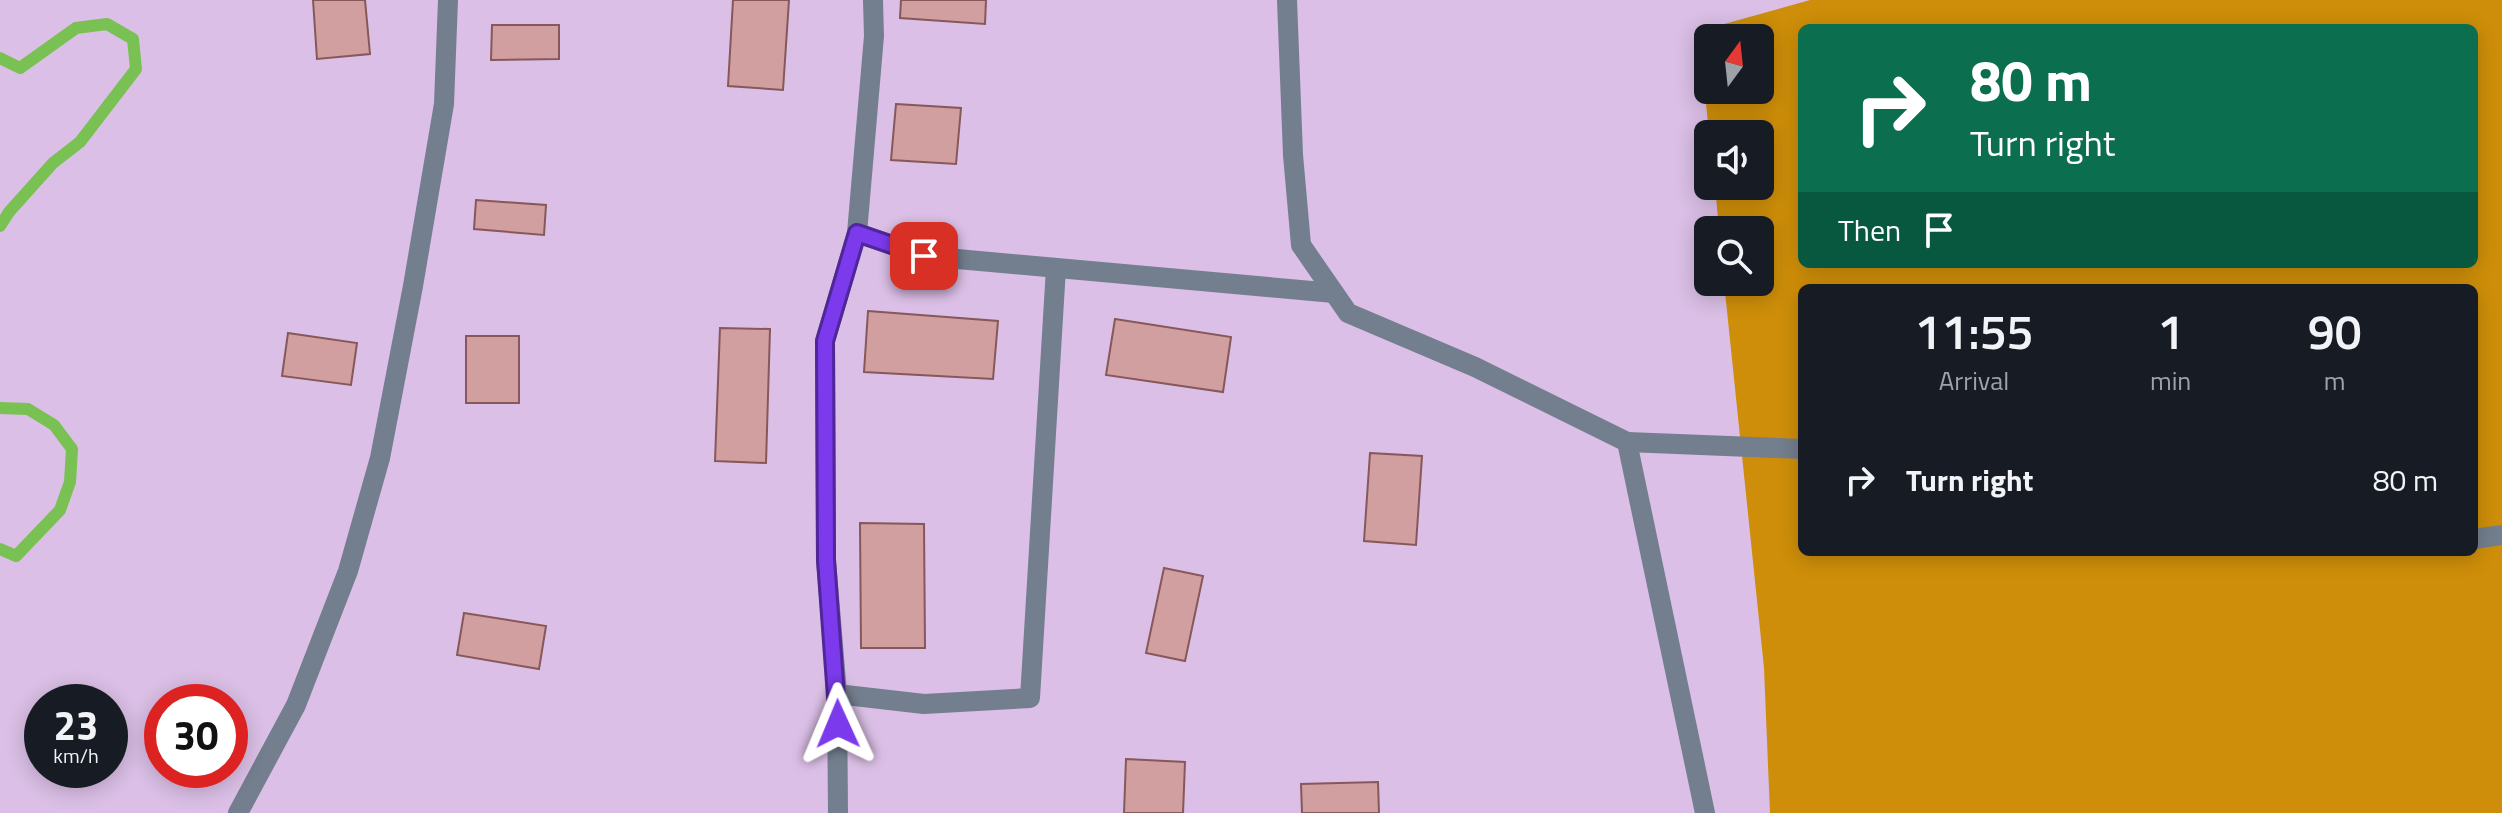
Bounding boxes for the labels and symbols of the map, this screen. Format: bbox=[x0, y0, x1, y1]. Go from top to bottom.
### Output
north arrow bbox=[1694, 24, 1774, 104]
pin bbox=[890, 222, 958, 290]
position arrow bbox=[796, 682, 880, 766]
speed limit sign: 30 bbox=[144, 684, 248, 788]

